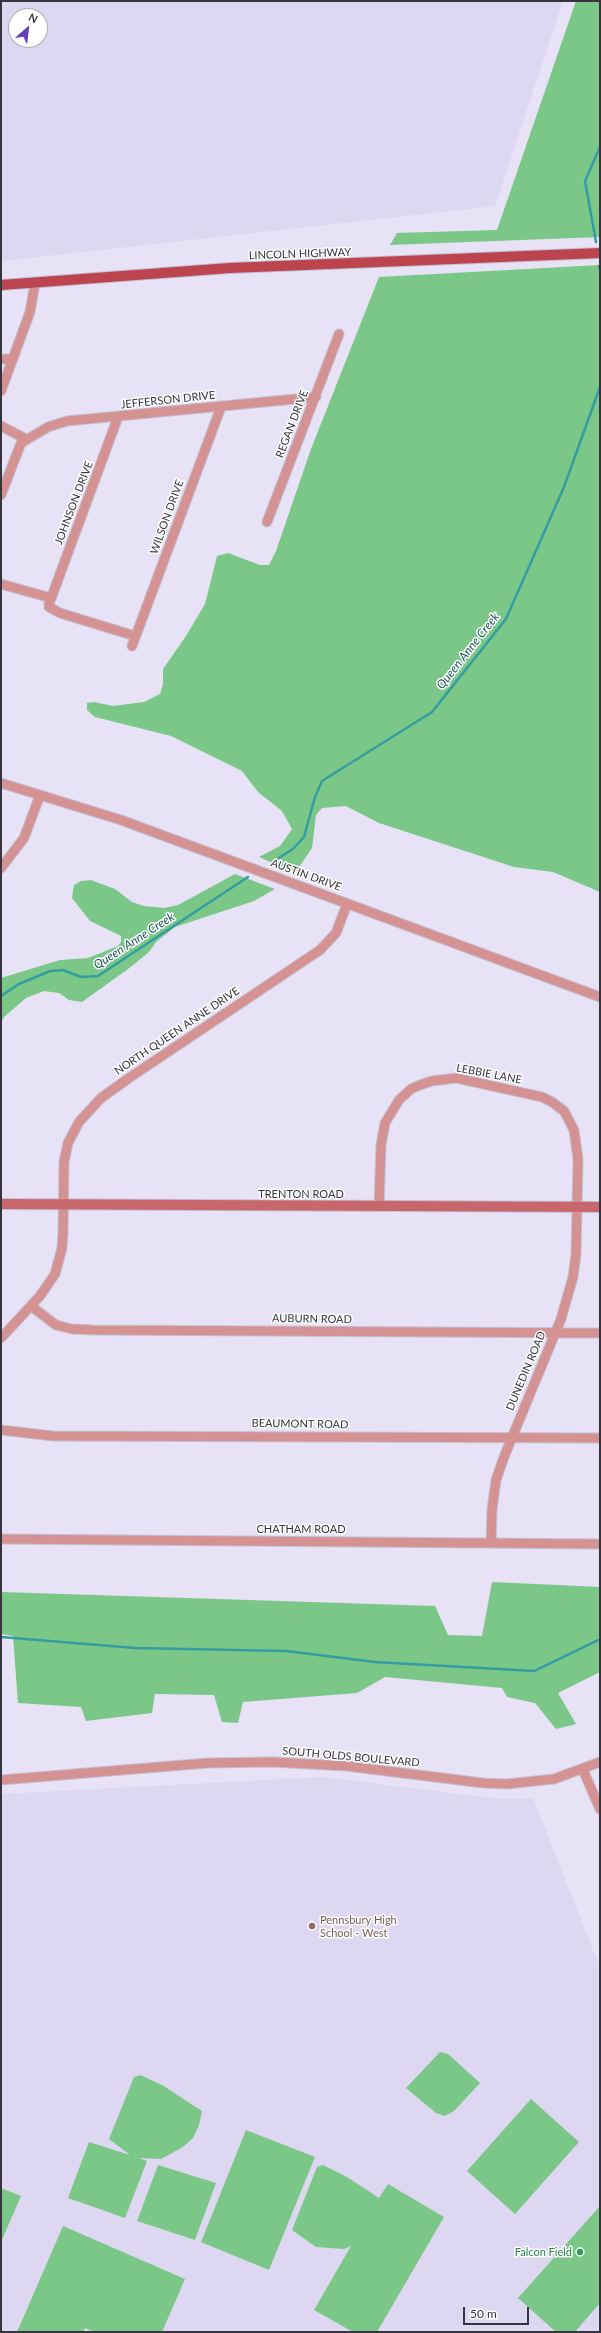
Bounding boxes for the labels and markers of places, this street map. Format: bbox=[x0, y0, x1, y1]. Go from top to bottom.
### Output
place label: Pennsbury High School - West bbox=[320, 1913, 397, 1939]
marker: Pennsbury High School - West bbox=[307, 1921, 317, 1931]
place label: Falcon Field bbox=[515, 2245, 572, 2259]
marker: Falcon Field bbox=[575, 2247, 585, 2257]

